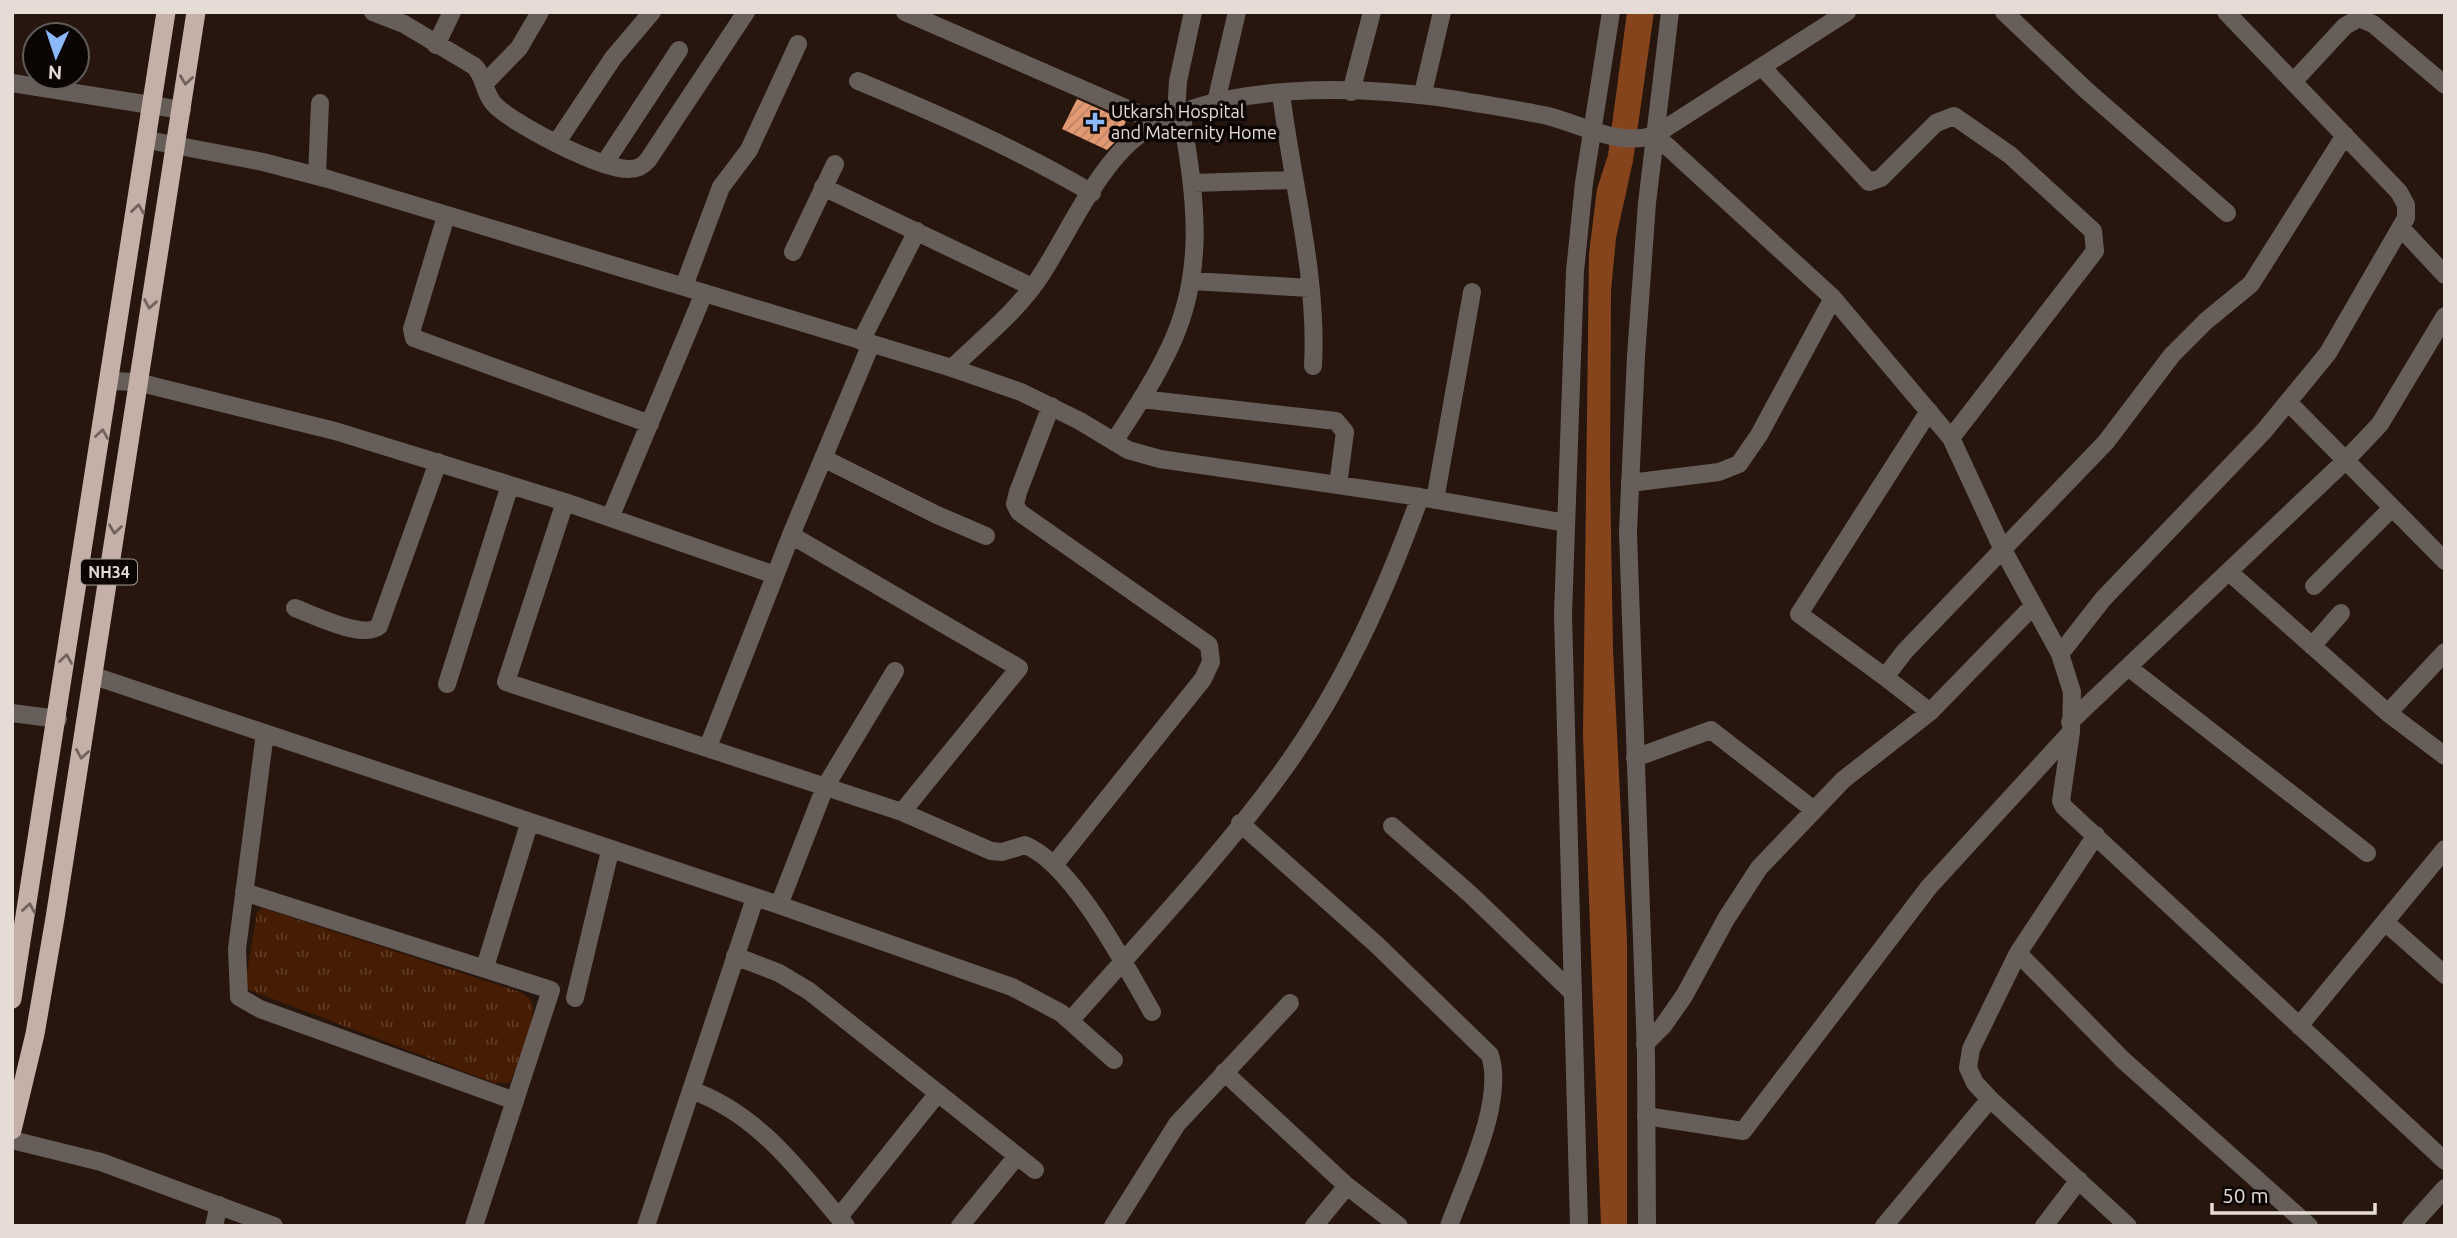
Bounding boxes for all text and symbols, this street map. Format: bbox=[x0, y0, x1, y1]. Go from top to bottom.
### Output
north arrow bbox=[21, 21, 91, 91]
text: N bbox=[47, 62, 63, 84]
one-way arrow bbox=[179, 74, 194, 86]
place label: Utkarsh Hospital and Maternity Home bbox=[1111, 101, 1277, 142]
marker: Utkarsh Hospital and Maternity Home bbox=[1085, 112, 1105, 132]
one-way arrow bbox=[130, 203, 145, 215]
one-way arrow bbox=[143, 299, 158, 310]
one-way arrow bbox=[94, 428, 109, 440]
one-way arrow bbox=[108, 523, 123, 535]
road number: NH34 bbox=[81, 559, 137, 584]
one-way arrow bbox=[58, 653, 73, 664]
one-way arrow bbox=[75, 748, 90, 760]
one-way arrow bbox=[21, 902, 36, 914]
scale bar bbox=[2212, 1172, 2375, 1216]
text: 50 m bbox=[2222, 1183, 2269, 1207]

